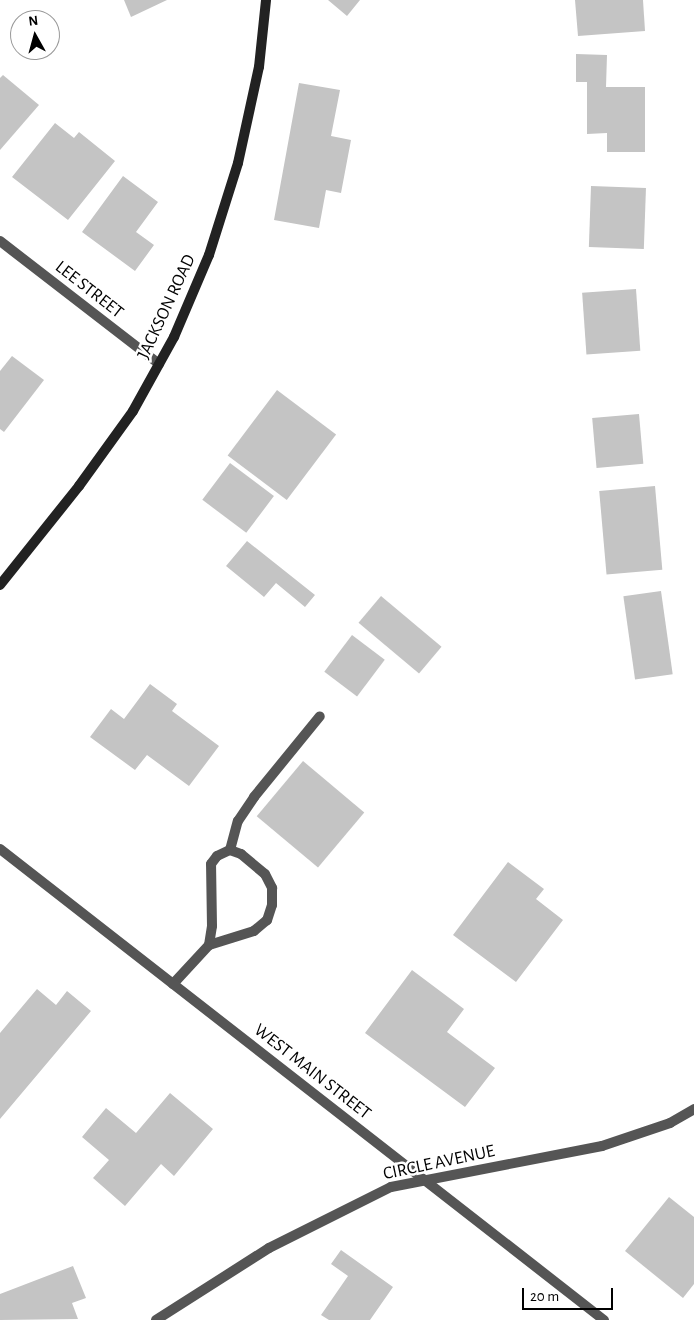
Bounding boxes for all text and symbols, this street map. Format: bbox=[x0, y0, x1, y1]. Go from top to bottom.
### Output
north arrow bbox=[10, 10, 60, 60]
text: N bbox=[28, 14, 39, 29]
street label: JACKSON ROAD bbox=[133, 251, 201, 363]
street label: LEE STREET bbox=[50, 257, 128, 323]
street label: WEST MAIN STREET bbox=[249, 1020, 375, 1124]
street label: CIRCLE AVENUE bbox=[381, 1141, 497, 1185]
scale bar bbox=[524, 1278, 615, 1310]
text: 20 m bbox=[530, 1289, 559, 1304]

